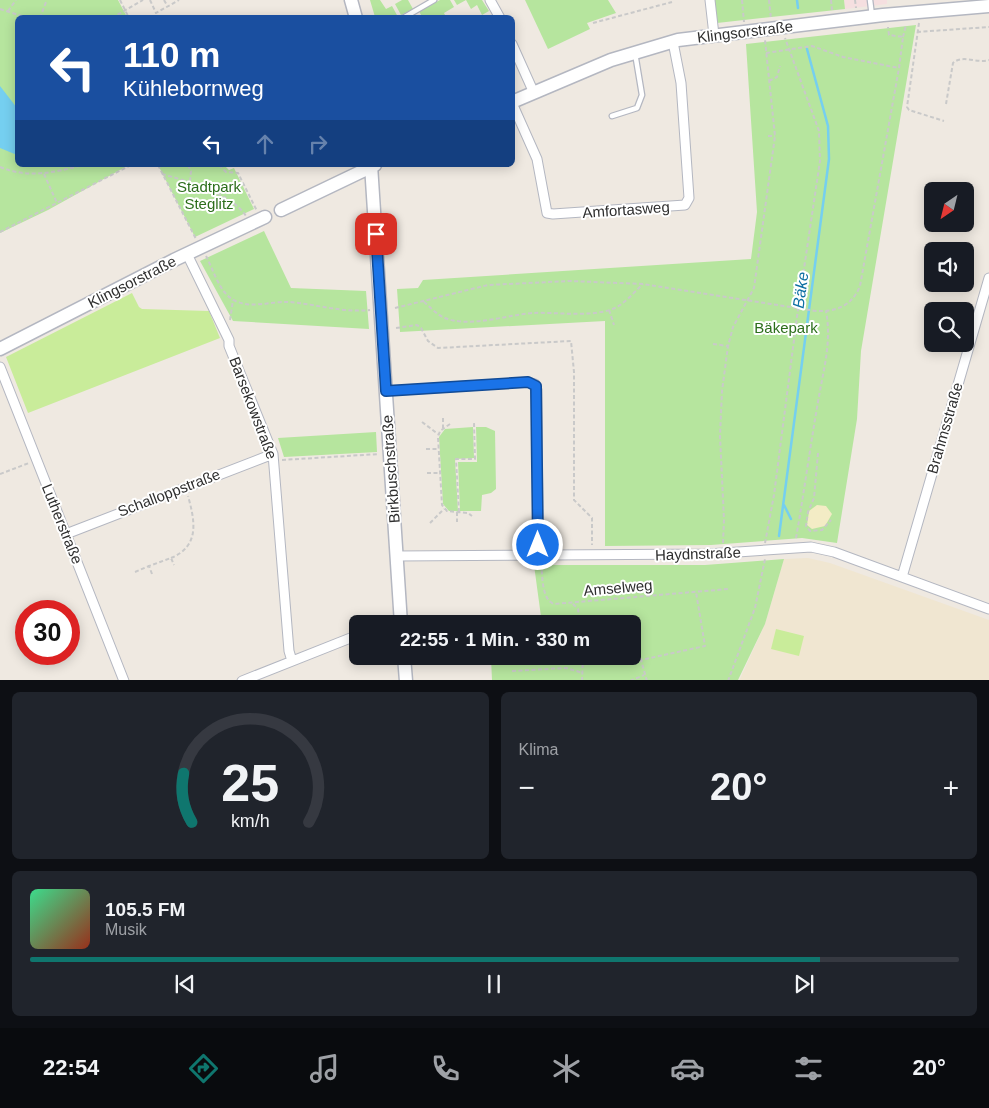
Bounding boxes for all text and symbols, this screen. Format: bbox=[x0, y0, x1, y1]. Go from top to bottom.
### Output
street label: Klingsorstraße bbox=[696, 17, 794, 46]
icon: left bbox=[40, 35, 105, 100]
text: 110 m bbox=[123, 35, 220, 74]
text: Kühlebornweg bbox=[123, 76, 264, 101]
icon: left bbox=[198, 130, 226, 158]
icon: ahead bbox=[251, 130, 279, 158]
icon: right bbox=[304, 130, 332, 158]
park label: Stadtpark Steglitz bbox=[177, 178, 242, 212]
north arrow bbox=[924, 182, 974, 232]
map controls bbox=[924, 182, 974, 352]
street label: Amfortasweg bbox=[582, 198, 670, 221]
pin bbox=[355, 213, 397, 255]
icon: arrive bbox=[362, 220, 390, 248]
button: sound bbox=[924, 242, 974, 292]
street label: Klingsorstraße bbox=[85, 252, 179, 311]
water label: Bäke bbox=[790, 271, 811, 309]
button: search bbox=[924, 302, 974, 352]
park label: Bäkepark bbox=[754, 319, 818, 336]
street label: Barsekowstraße bbox=[226, 354, 281, 461]
street label: Brahmsstraße bbox=[923, 380, 966, 475]
street label: Birkbuschstraße bbox=[378, 414, 403, 524]
street label: Schalloppstraße bbox=[115, 465, 222, 520]
street label: Lutherstraße bbox=[39, 481, 86, 566]
position arrow bbox=[511, 518, 563, 570]
street label: Haydnstraße bbox=[655, 544, 741, 563]
street label: Amselweg bbox=[583, 576, 653, 599]
speed limit sign: 30 bbox=[15, 600, 80, 665]
text: 22:55 · 1 Min. · 330 m bbox=[400, 629, 590, 650]
text: Klima bbox=[519, 741, 559, 758]
text: 25 bbox=[221, 754, 279, 812]
text: 20° bbox=[710, 766, 767, 808]
text: − bbox=[519, 772, 535, 803]
text: + bbox=[943, 772, 959, 803]
text: km/h bbox=[231, 811, 270, 831]
text: 105.5 FM bbox=[105, 899, 185, 920]
text: Musik bbox=[105, 921, 147, 938]
icon: previous bbox=[171, 970, 199, 998]
icon: pause bbox=[480, 970, 508, 998]
icon: next bbox=[790, 970, 818, 998]
icon: directions bbox=[186, 1051, 221, 1086]
icon: music bbox=[307, 1051, 342, 1086]
icon: phone bbox=[428, 1051, 463, 1086]
icon: climate bbox=[549, 1051, 584, 1086]
icon: car bbox=[670, 1051, 705, 1086]
icon: filters bbox=[791, 1051, 826, 1086]
text: 22:54 bbox=[43, 1055, 99, 1080]
text: 20° bbox=[913, 1055, 946, 1080]

